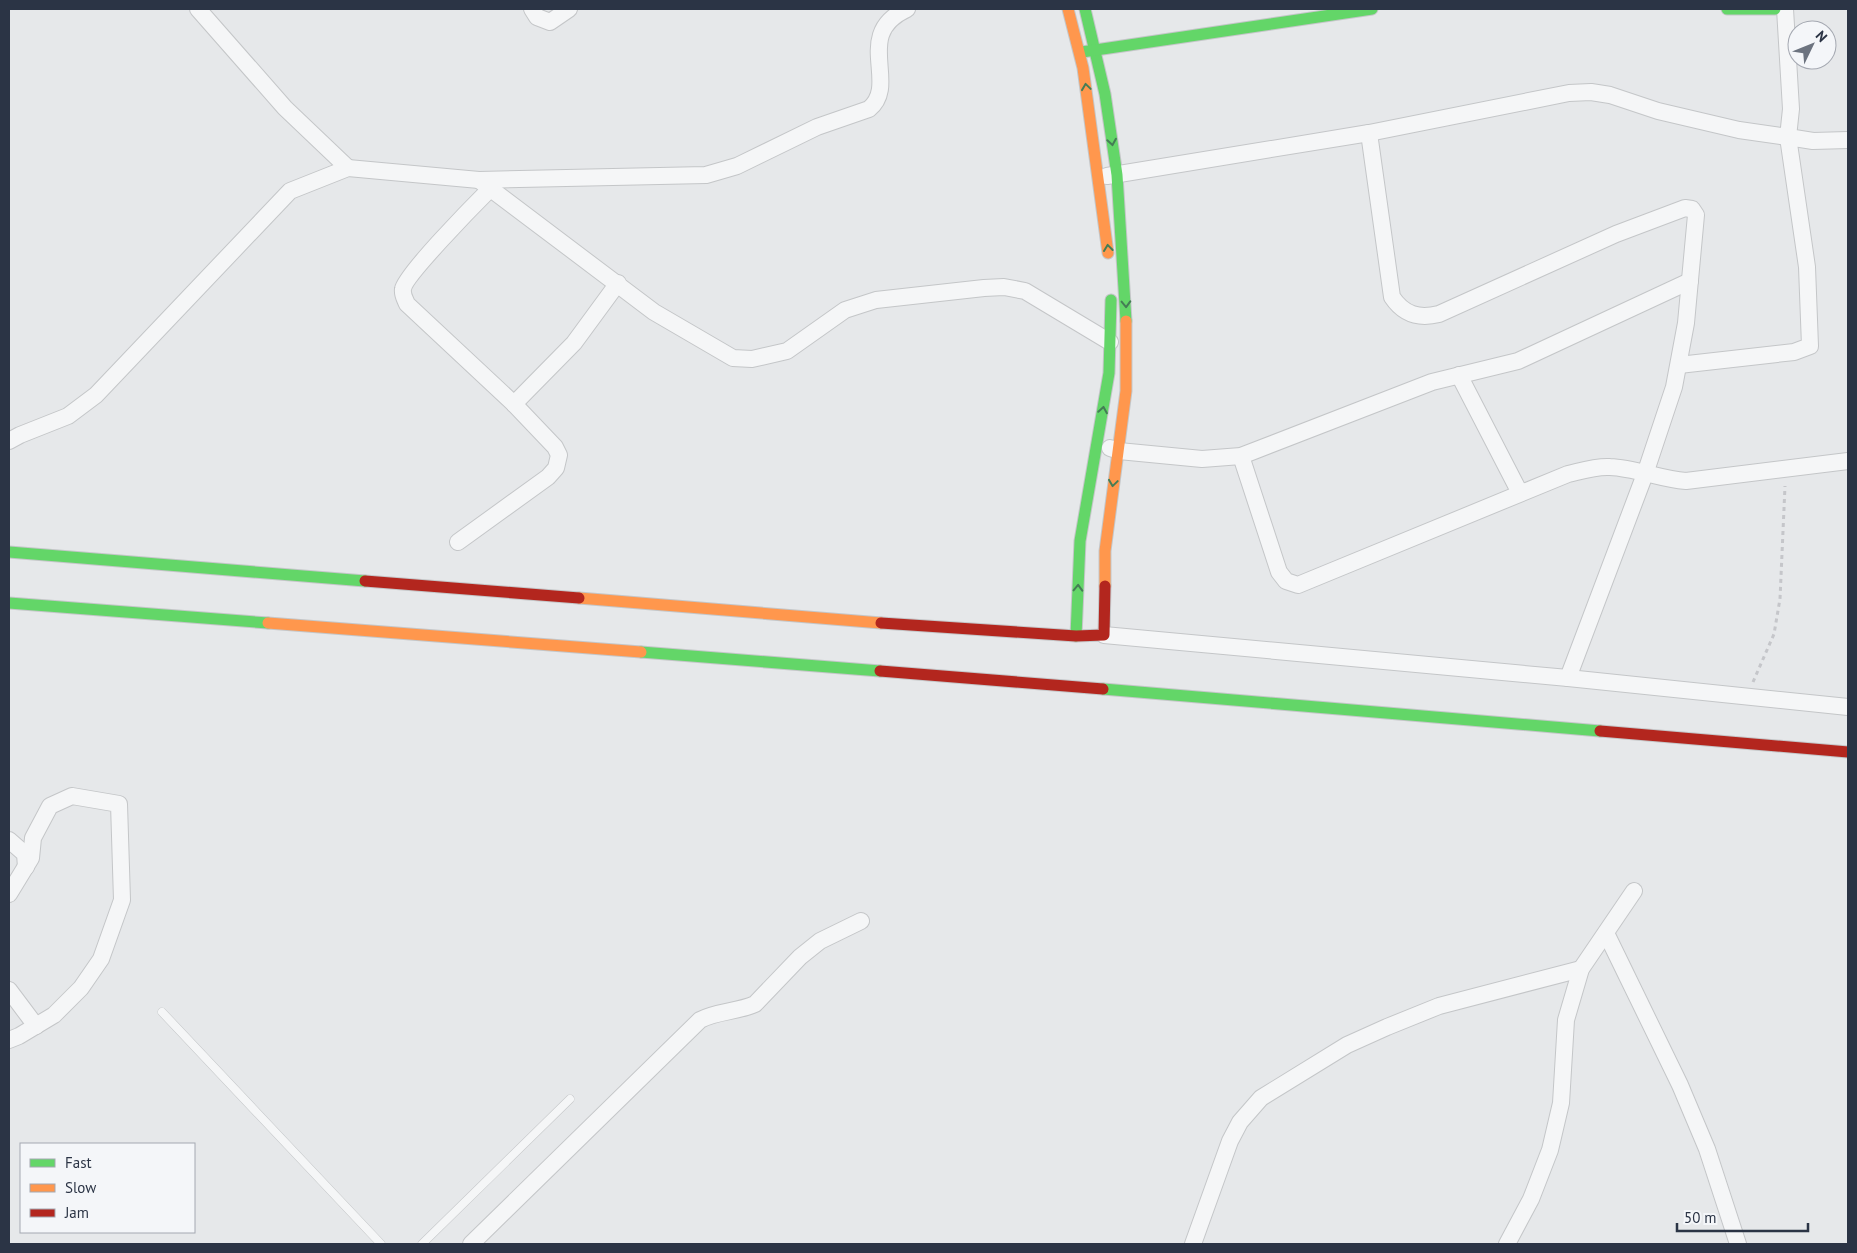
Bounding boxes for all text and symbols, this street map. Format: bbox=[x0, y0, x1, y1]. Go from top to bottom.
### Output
north arrow bbox=[1787, 20, 1837, 70]
text: N bbox=[1812, 27, 1831, 46]
one-way arrow bbox=[1081, 83, 1092, 91]
one-way arrow bbox=[1106, 138, 1117, 146]
one-way arrow bbox=[1103, 244, 1114, 252]
one-way arrow bbox=[1121, 300, 1131, 308]
one-way arrow bbox=[1098, 405, 1108, 414]
one-way arrow bbox=[1109, 479, 1119, 487]
one-way arrow bbox=[1073, 583, 1084, 591]
legend bbox=[20, 1143, 195, 1233]
text: Fast bbox=[65, 1153, 92, 1172]
text: Slow bbox=[65, 1178, 96, 1197]
scale bar bbox=[1677, 1200, 1808, 1232]
text: Jam bbox=[64, 1203, 89, 1222]
text: 50 m bbox=[1684, 1208, 1717, 1227]

